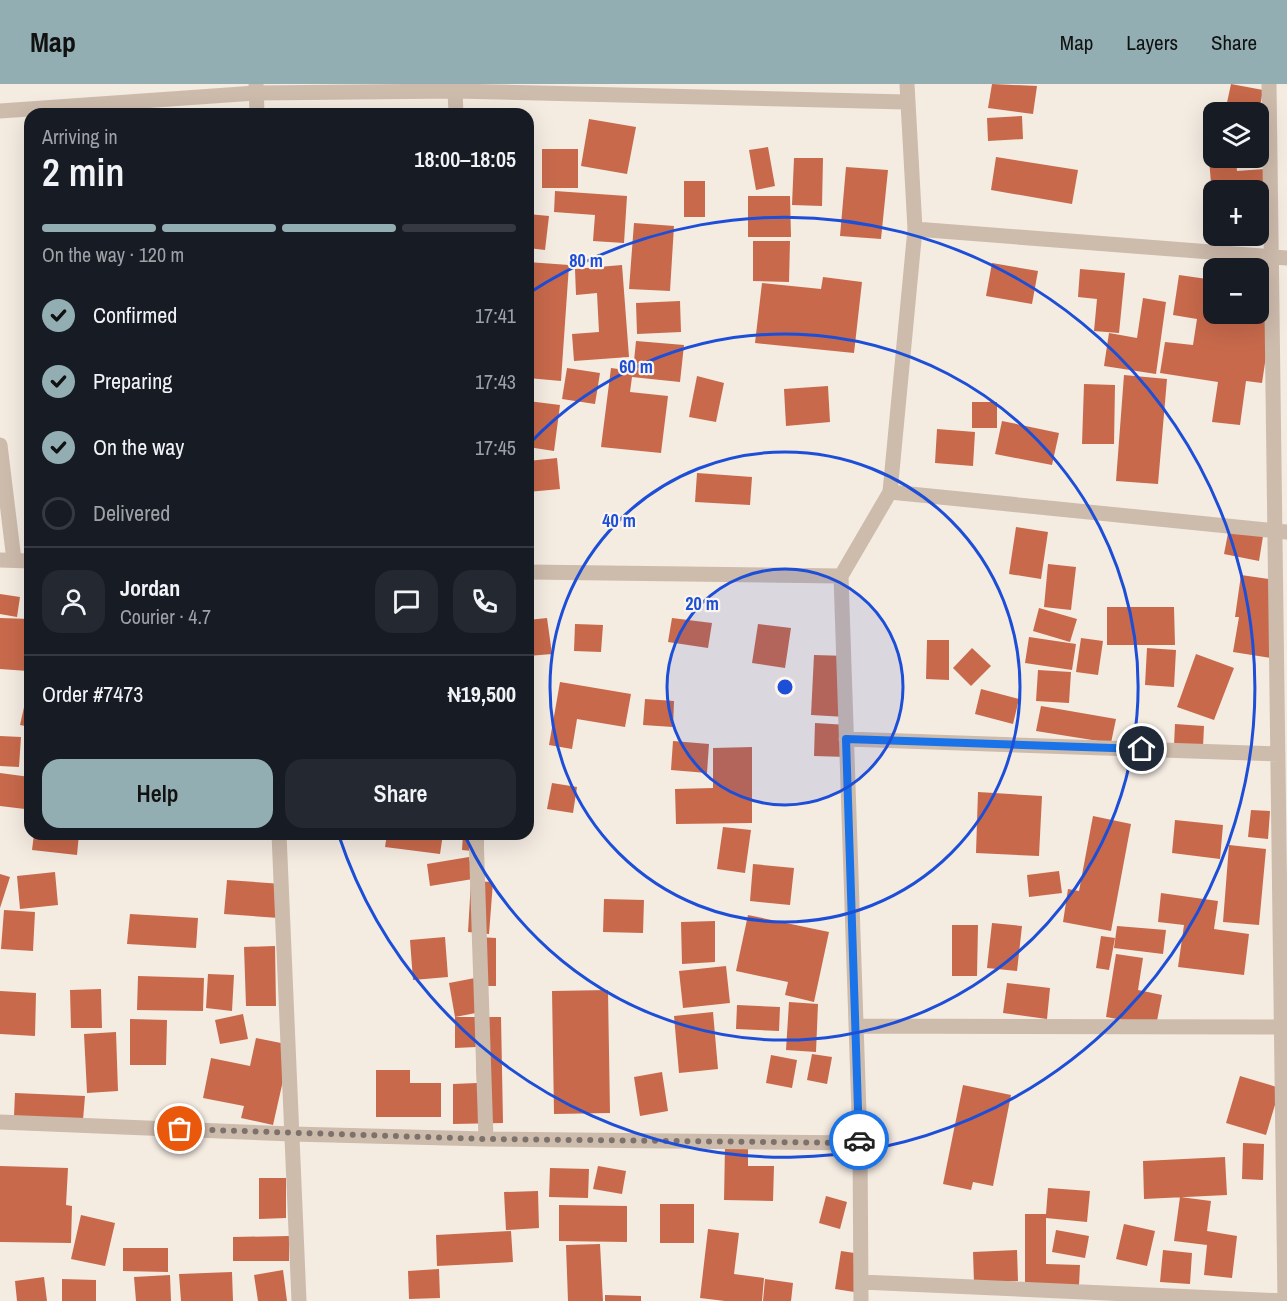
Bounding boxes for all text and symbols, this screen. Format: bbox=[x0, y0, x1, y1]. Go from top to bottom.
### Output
text: Map bbox=[30, 23, 76, 61]
text: Map bbox=[1060, 28, 1093, 57]
text: Layers bbox=[1126, 28, 1178, 57]
text: Share bbox=[1211, 28, 1257, 57]
map controls bbox=[1203, 102, 1269, 324]
button: layers bbox=[1203, 102, 1269, 168]
text: Arriving in bbox=[42, 123, 118, 150]
text: 18:00–18:05 bbox=[414, 144, 516, 174]
text: 2 min bbox=[42, 146, 124, 198]
button: + bbox=[1203, 180, 1269, 246]
text: On the way · 120 m bbox=[42, 241, 184, 268]
text: 80 m bbox=[569, 248, 603, 273]
button: − bbox=[1203, 258, 1269, 324]
icon: check bbox=[42, 299, 75, 332]
text: Confirmed bbox=[93, 300, 177, 330]
text: 17:41 bbox=[475, 302, 516, 329]
text: 60 m bbox=[619, 354, 653, 379]
icon: check bbox=[42, 365, 75, 398]
text: Preparing bbox=[93, 366, 172, 396]
text: 17:43 bbox=[475, 368, 516, 395]
icon: check bbox=[42, 431, 75, 464]
text: On the way bbox=[93, 432, 184, 462]
text: 17:45 bbox=[475, 434, 516, 461]
text: Delivered bbox=[93, 498, 170, 528]
text: 40 m bbox=[602, 508, 636, 533]
button: person bbox=[42, 570, 105, 633]
button: chat bbox=[375, 570, 438, 633]
button: phone bbox=[453, 570, 516, 633]
text: Jordan bbox=[120, 573, 180, 603]
text: 20 m bbox=[685, 591, 719, 616]
text: Courier · 4.7 bbox=[120, 603, 211, 630]
centre of rings bbox=[775, 677, 795, 697]
text: Order #7473 bbox=[42, 679, 143, 709]
text: ₦19,500 bbox=[448, 679, 516, 709]
pin bbox=[1116, 723, 1167, 774]
icon: home bbox=[1125, 732, 1158, 765]
button: Help bbox=[42, 759, 273, 828]
button: Share bbox=[285, 759, 516, 828]
pin bbox=[154, 1103, 205, 1154]
courier bbox=[829, 1110, 889, 1170]
icon: bag bbox=[163, 1112, 196, 1145]
icon: car bbox=[843, 1124, 876, 1157]

